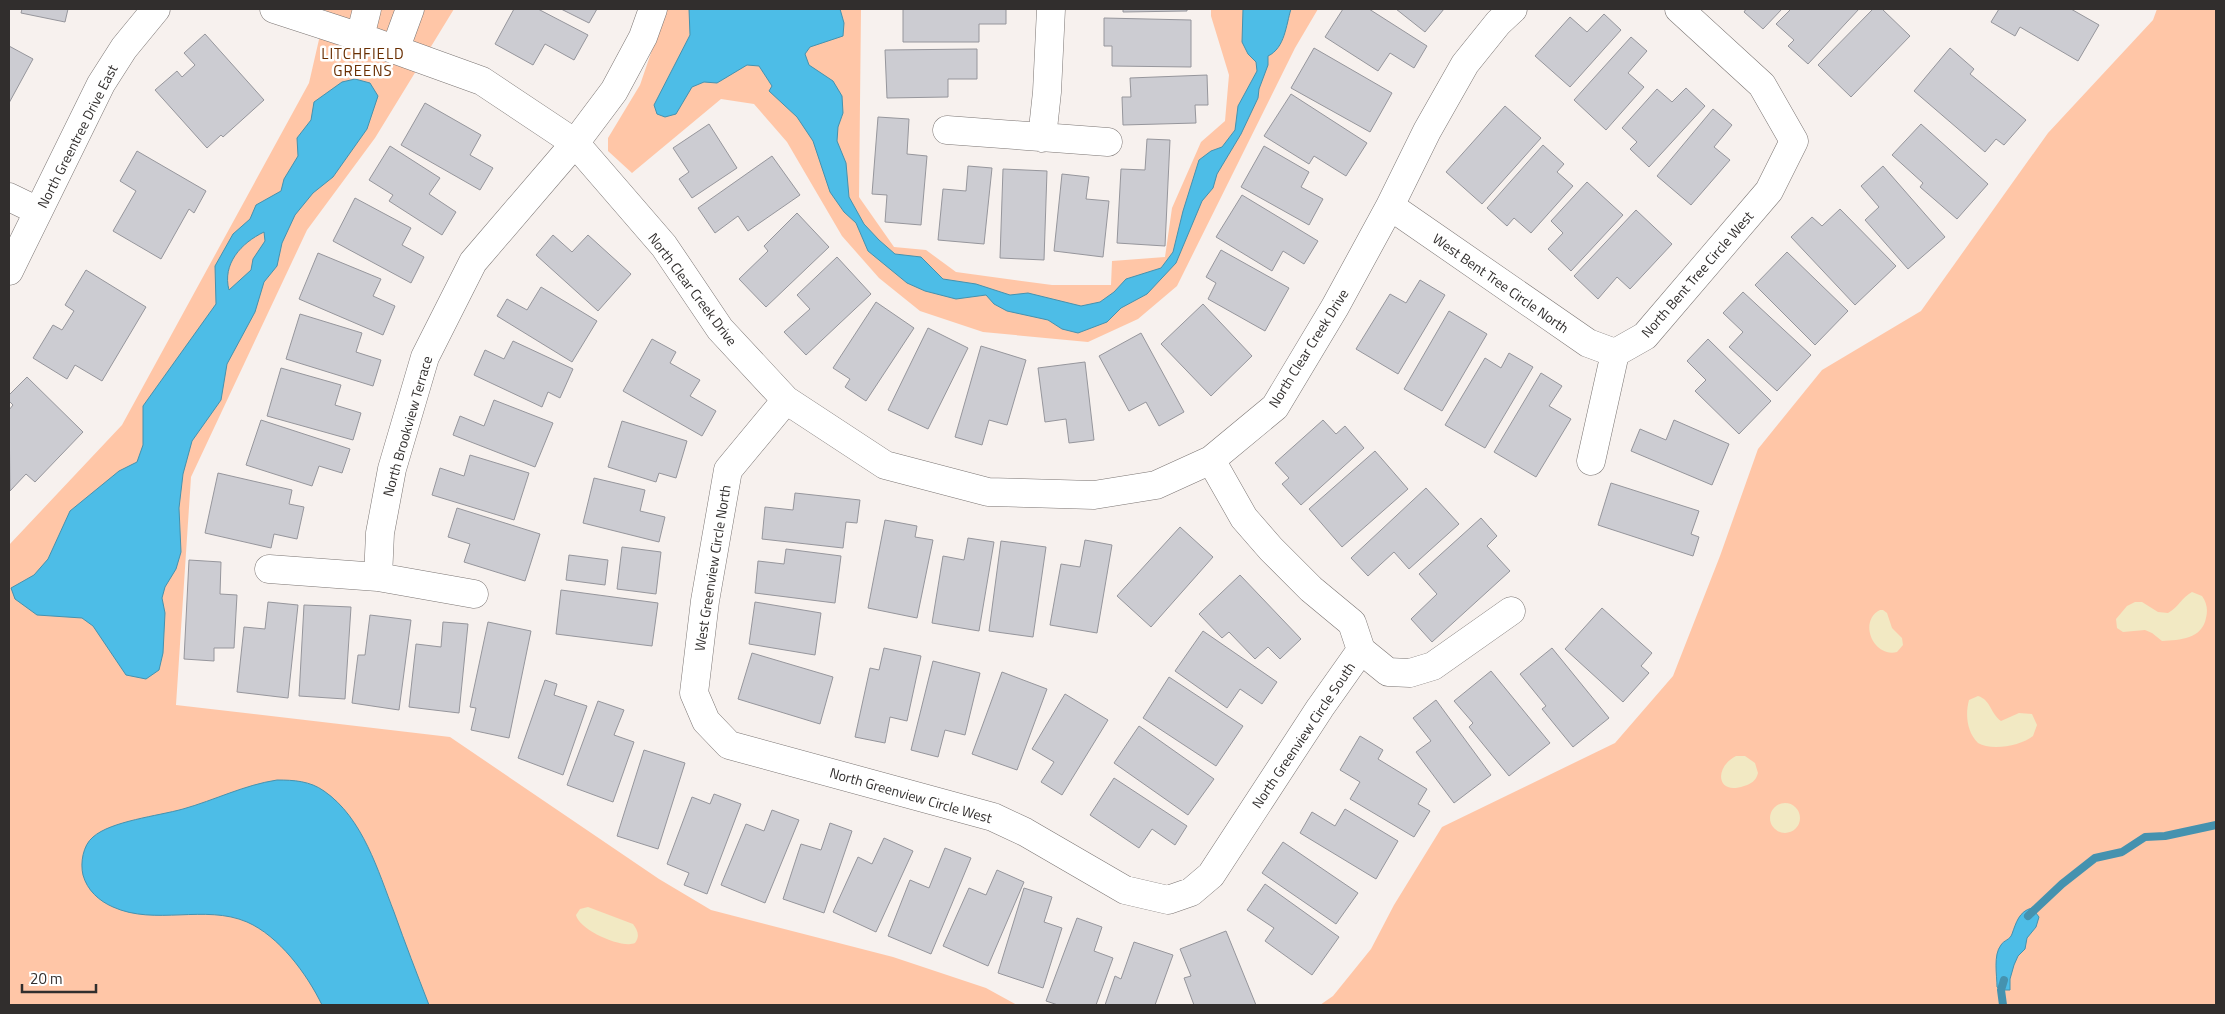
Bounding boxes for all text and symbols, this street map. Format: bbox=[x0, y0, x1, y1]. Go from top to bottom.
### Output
district label: LITCHFIELD GREENS bbox=[321, 42, 405, 82]
street label: North Greentree Drive East bbox=[32, 60, 122, 212]
street label: North Bent Tree Circle West bbox=[1636, 206, 1758, 342]
street label: North Clear Creek Drive bbox=[643, 228, 743, 350]
street label: West Bent Tree Circle North bbox=[1429, 228, 1573, 338]
street label: North Clear Creek Drive bbox=[1263, 284, 1353, 412]
street label: North Brookview Terrace bbox=[377, 353, 437, 499]
street label: West Greenview Circle North bbox=[688, 483, 736, 653]
street label: North Greenview Circle South bbox=[1246, 658, 1360, 812]
street label: North Greenview Circle West bbox=[827, 762, 995, 828]
scale bar bbox=[22, 962, 96, 994]
text: 20 m bbox=[30, 967, 63, 990]

